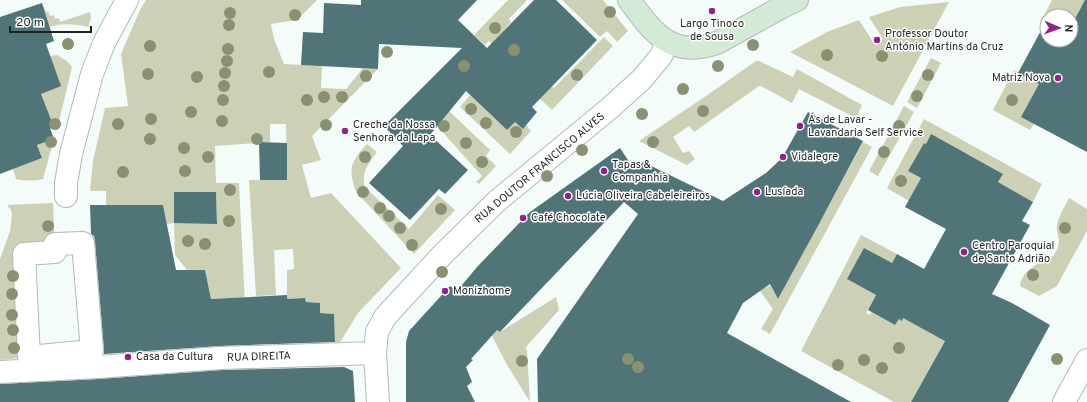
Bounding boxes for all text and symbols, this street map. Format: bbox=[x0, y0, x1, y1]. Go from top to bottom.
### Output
marker: Largo Tinoco de Sousa bbox=[707, 6, 717, 16]
scale bar bbox=[10, 8, 91, 34]
north arrow bbox=[1039, 8, 1079, 48]
text: 20 m bbox=[16, 15, 44, 31]
place label: Largo Tinoco de Sousa bbox=[680, 17, 744, 44]
text: N bbox=[1061, 24, 1075, 33]
place label: Professor Doutor António Martins da Cruz bbox=[885, 27, 1004, 54]
marker: Professor Doutor António Martins da Cruz bbox=[872, 35, 882, 45]
place label: Matriz Nova bbox=[992, 71, 1050, 85]
marker: Matriz Nova bbox=[1053, 73, 1063, 83]
street label: RUA DOUTOR FRANCISCO ALVES bbox=[472, 109, 608, 227]
place label: Ás de Lavar - Lavandaria Self Service bbox=[808, 112, 923, 140]
place label: Creche da Nossa Senhora da Lapa bbox=[353, 118, 435, 145]
marker: Ás de Lavar - Lavandaria Self Service bbox=[795, 121, 805, 131]
marker: Creche da Nossa Senhora da Lapa bbox=[340, 126, 350, 136]
place label: Vidalegre bbox=[791, 150, 838, 164]
marker: Vidalegre bbox=[778, 152, 788, 162]
place label: Tapas & Companhia bbox=[612, 158, 668, 185]
marker: Tapas & Companhia bbox=[599, 166, 609, 176]
place label: Lusíada bbox=[765, 185, 803, 199]
marker: Lusíada bbox=[752, 187, 762, 197]
place label: Lúcia Oliveira Cabeleireiros bbox=[576, 189, 710, 203]
marker: Lúcia Oliveira Cabeleireiros bbox=[563, 191, 573, 201]
place label: Café Chocolate bbox=[531, 211, 606, 225]
marker: Café Chocolate bbox=[518, 213, 528, 223]
place label: Centro Paroquial de Santo Adrião bbox=[972, 239, 1054, 266]
marker: Centro Paroquial de Santo Adrião bbox=[959, 247, 969, 257]
place label: Monizhome bbox=[453, 284, 510, 298]
marker: Monizhome bbox=[440, 286, 450, 296]
street label: RUA DIREITA bbox=[227, 349, 291, 365]
place label: Casa da Cultura bbox=[136, 350, 213, 364]
marker: Casa da Cultura bbox=[123, 352, 133, 362]

